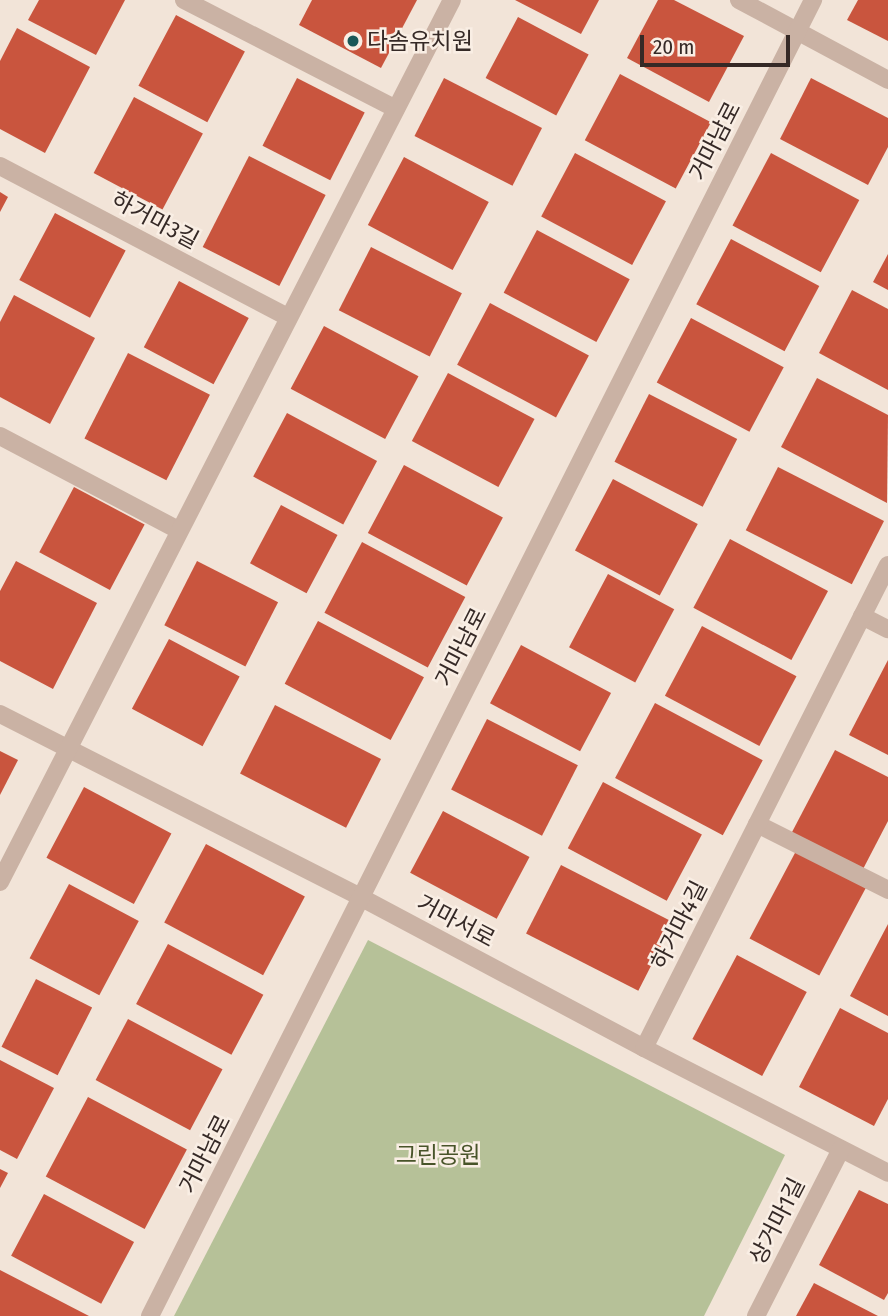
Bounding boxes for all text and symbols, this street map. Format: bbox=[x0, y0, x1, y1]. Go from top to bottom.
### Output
scale bar bbox=[643, 21, 794, 65]
place label: 다솜유치원 bbox=[367, 27, 473, 55]
marker: 다솜유치원 bbox=[345, 33, 361, 49]
text: 20 m bbox=[653, 34, 694, 60]
street label: 거마남로 bbox=[683, 97, 747, 185]
street label: 하거마3길 bbox=[107, 186, 203, 254]
street label: 거마남로 bbox=[429, 603, 493, 691]
street label: 하거마4길 bbox=[645, 876, 713, 974]
street label: 거마서로 bbox=[412, 889, 500, 953]
street label: 거마남로 bbox=[173, 1110, 237, 1198]
park label: 그린공원 bbox=[396, 1141, 480, 1169]
street label: 상거마1길 bbox=[743, 1173, 811, 1269]

